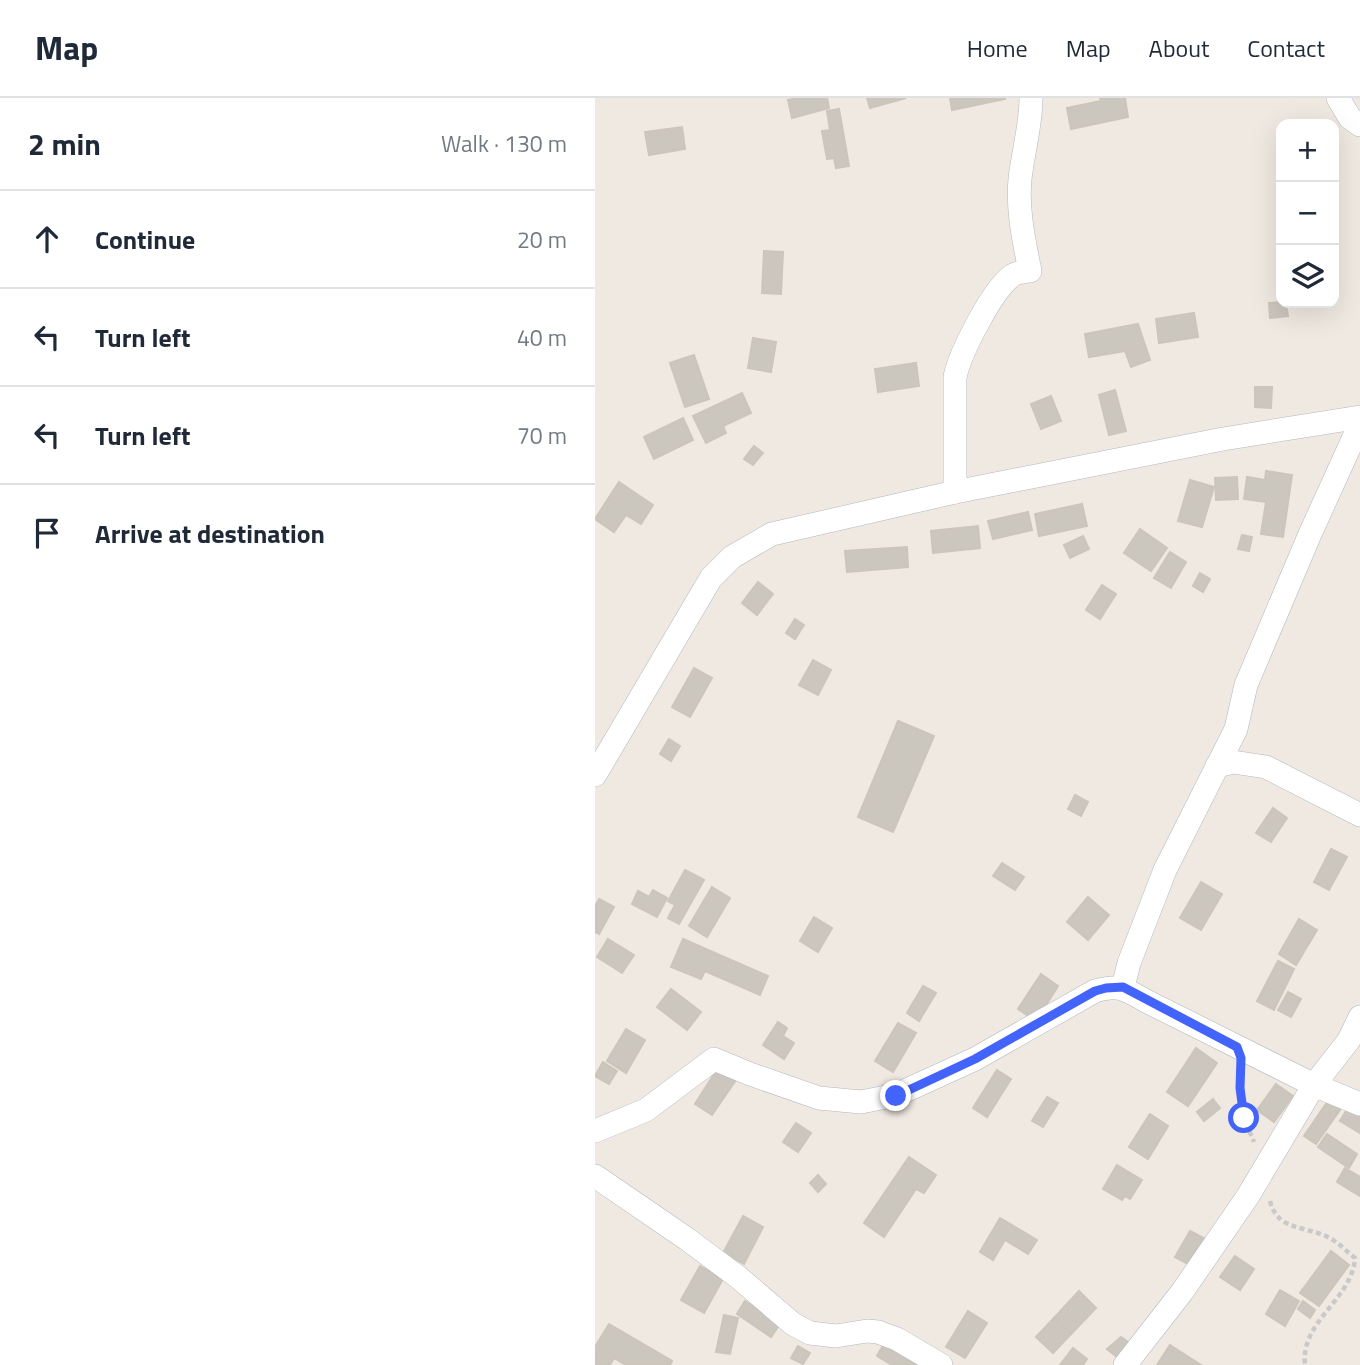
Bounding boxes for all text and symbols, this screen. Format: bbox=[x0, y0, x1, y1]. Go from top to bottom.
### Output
text: Map bbox=[35, 23, 98, 73]
text: Home bbox=[967, 30, 1028, 66]
text: Map bbox=[1066, 30, 1111, 66]
text: About bbox=[1149, 30, 1209, 66]
text: Contact bbox=[1247, 30, 1325, 66]
map controls bbox=[1276, 119, 1339, 308]
button: + bbox=[1276, 119, 1339, 182]
text: 2 min bbox=[28, 121, 101, 167]
text: Walk · 130 m bbox=[441, 126, 567, 161]
button: − bbox=[1276, 182, 1339, 245]
icon: ahead bbox=[28, 220, 66, 258]
text: Continue bbox=[95, 220, 195, 259]
text: 20 m bbox=[517, 222, 567, 257]
button: layers bbox=[1276, 245, 1339, 308]
icon: left bbox=[28, 318, 66, 356]
text: Turn left bbox=[95, 318, 190, 357]
text: 40 m bbox=[517, 320, 567, 355]
icon: left bbox=[28, 416, 66, 454]
text: Turn left bbox=[95, 416, 190, 455]
text: 70 m bbox=[517, 418, 567, 453]
icon: arrive bbox=[28, 514, 66, 552]
text: Arrive at destination bbox=[95, 514, 325, 553]
route end bbox=[880, 1080, 911, 1111]
route start bbox=[1228, 1102, 1259, 1133]

